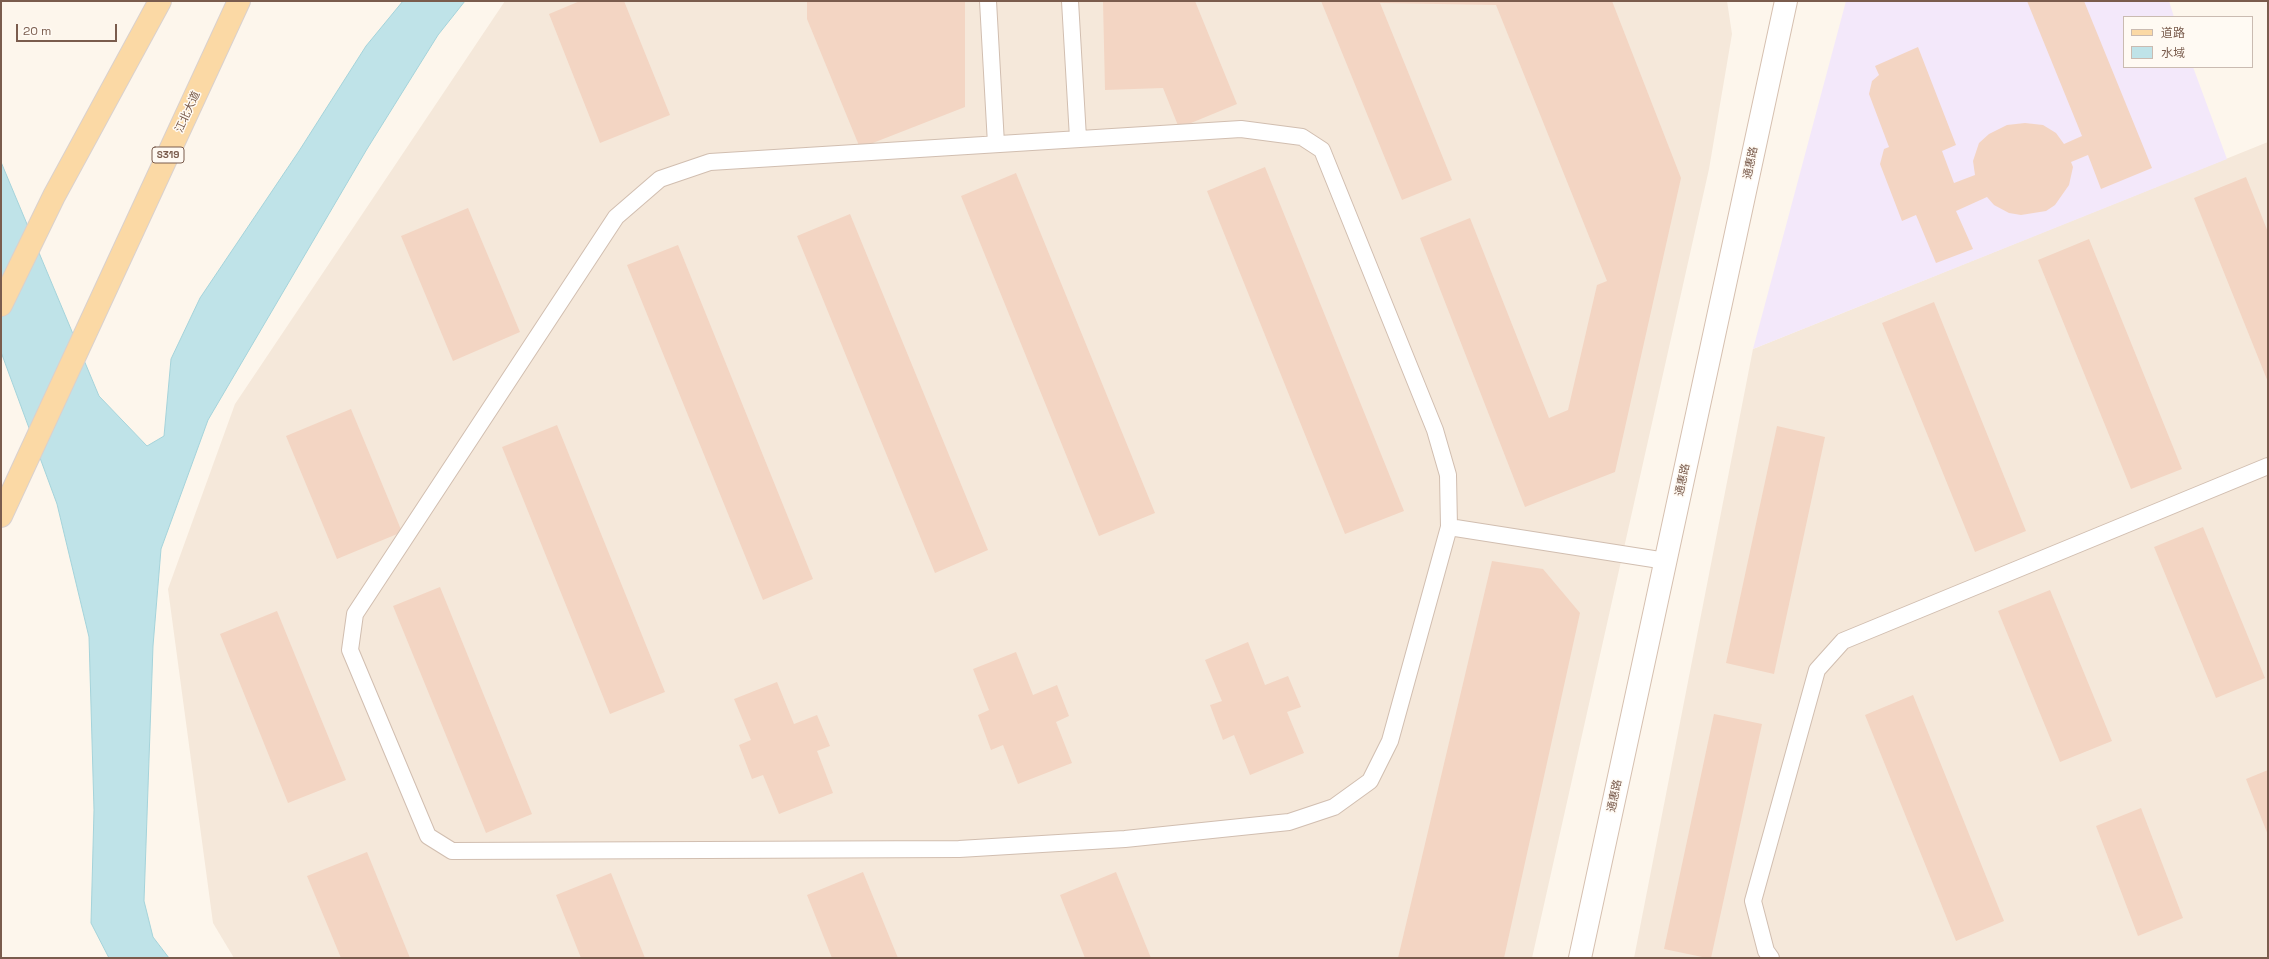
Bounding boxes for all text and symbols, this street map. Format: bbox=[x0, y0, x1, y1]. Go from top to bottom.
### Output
scale bar bbox=[18, 16, 119, 42]
legend bbox=[2123, 16, 2253, 68]
text: 20 m bbox=[23, 23, 51, 39]
text: 道路 bbox=[2161, 25, 2185, 41]
text: 水域 bbox=[2161, 45, 2185, 61]
street label: 江北大道 bbox=[173, 89, 203, 135]
street label: 通惠路 bbox=[1741, 145, 1761, 181]
road number: S319 bbox=[152, 147, 184, 163]
street label: 通惠路 bbox=[1673, 462, 1693, 498]
street label: 通惠路 bbox=[1605, 778, 1625, 814]

